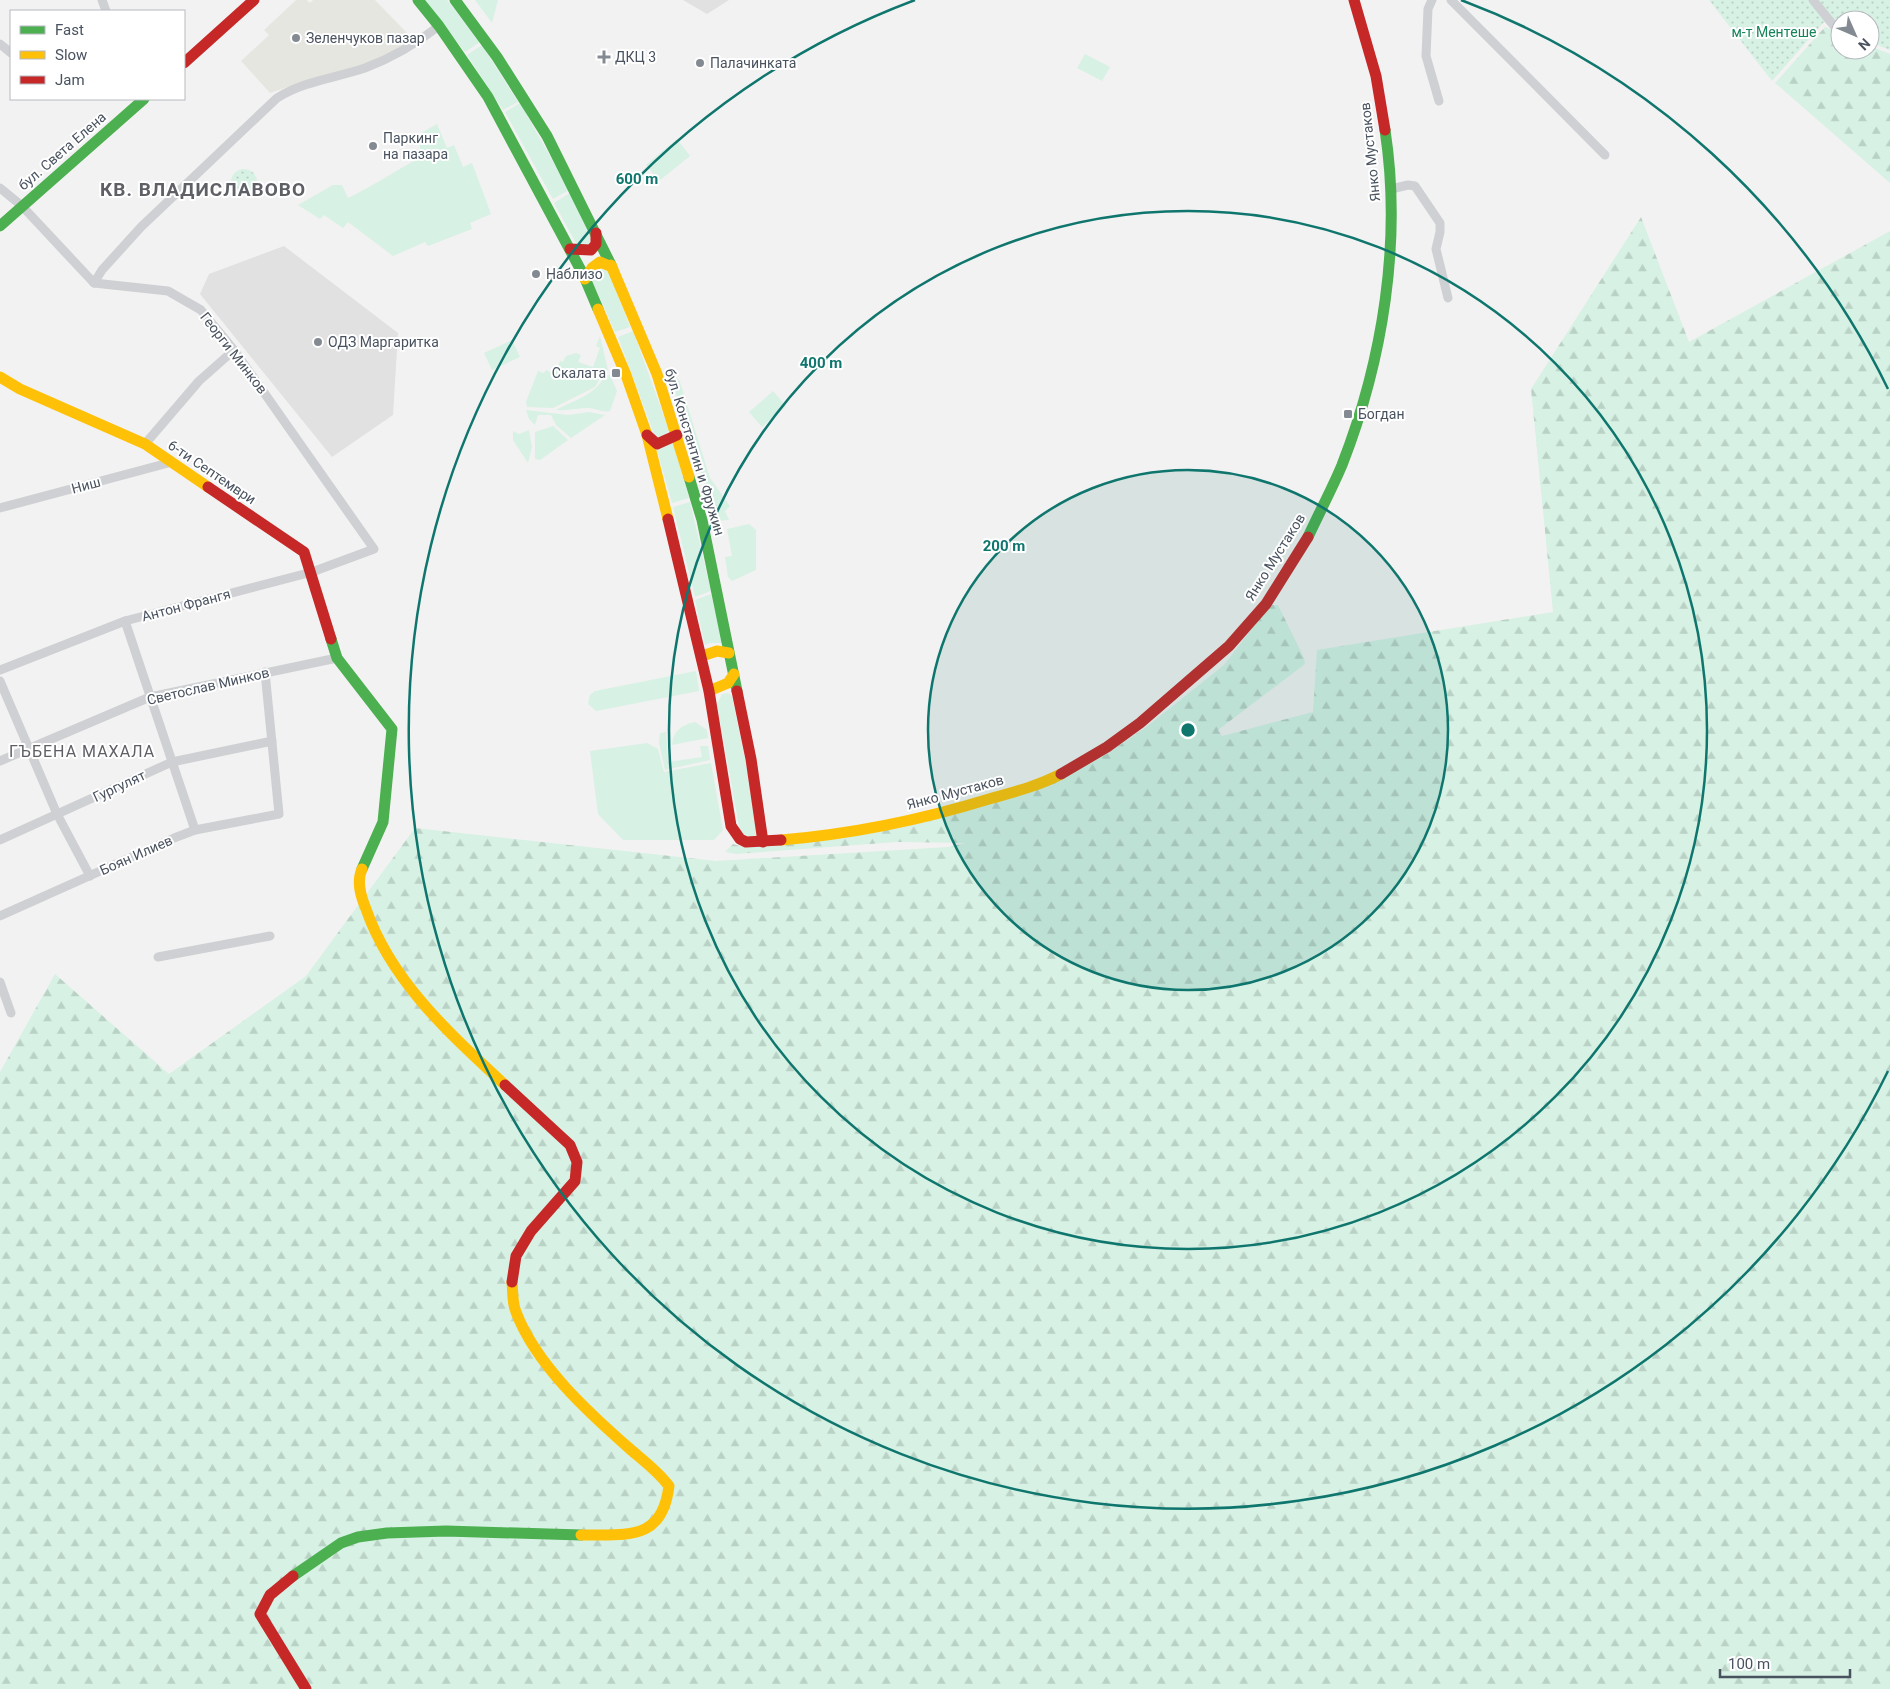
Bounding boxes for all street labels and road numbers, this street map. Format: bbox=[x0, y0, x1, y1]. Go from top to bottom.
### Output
street label: Янко Мустаков bbox=[1357, 102, 1383, 202]
street label: бул. Света Елена bbox=[15, 109, 109, 193]
street label: Георги Минков bbox=[197, 309, 271, 397]
street label: бул. Константин и Фружин bbox=[662, 367, 728, 537]
street label: 6-ти Септември bbox=[165, 437, 259, 507]
street label: Ниш bbox=[70, 473, 102, 497]
street label: Янко Мустаков bbox=[1242, 511, 1308, 603]
street label: Антон Франгя bbox=[140, 585, 232, 625]
street label: Светослав Минков bbox=[145, 664, 271, 708]
street label: Гургулят bbox=[90, 767, 148, 805]
street label: Янко Мустаков bbox=[905, 771, 1005, 813]
street label: Боян Илиев bbox=[97, 832, 175, 878]

